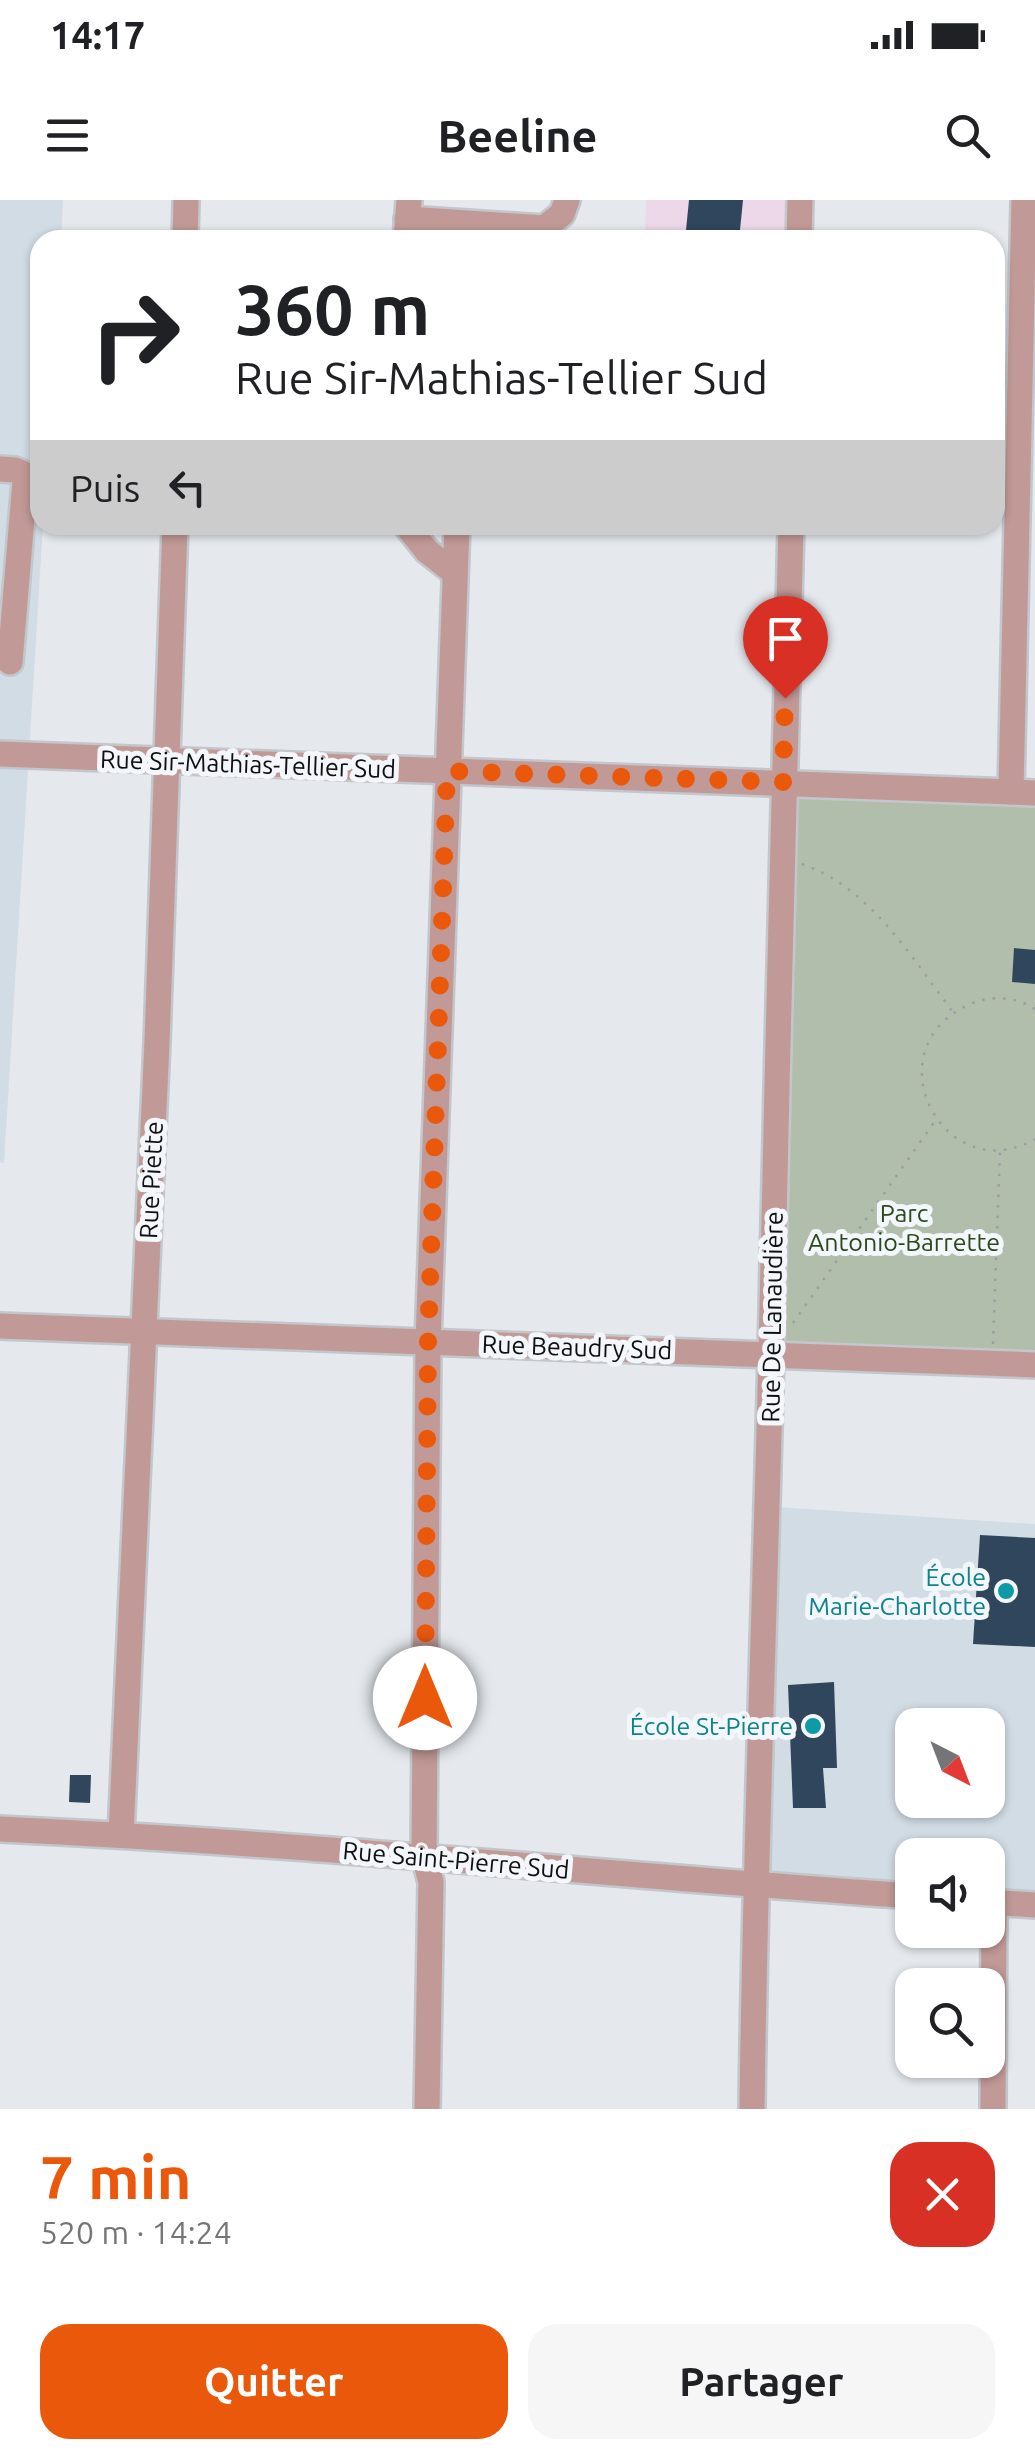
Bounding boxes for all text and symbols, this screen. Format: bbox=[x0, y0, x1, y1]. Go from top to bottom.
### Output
text: 14:17 bbox=[50, 14, 145, 56]
icon: menu bbox=[40, 108, 95, 163]
icon: search bbox=[940, 108, 995, 163]
text: Beeline bbox=[437, 110, 598, 161]
icon: right bbox=[70, 270, 200, 400]
text: 360 m bbox=[235, 270, 430, 348]
text: Rue Sir-Mathias-Tellier Sud bbox=[235, 352, 768, 403]
icon: left bbox=[160, 460, 215, 515]
text: Puis bbox=[70, 467, 140, 509]
pin bbox=[743, 596, 828, 699]
icon: arrive bbox=[758, 611, 813, 666]
street label: Rue Sir-Mathias-Tellier Sud bbox=[100, 745, 396, 783]
street label: Rue Piette bbox=[134, 1121, 168, 1239]
park label: Parc Antonio-Barrette bbox=[808, 1199, 1000, 1256]
street label: Rue De Lanaudière bbox=[756, 1211, 788, 1423]
street label: Rue Beaudry Sud bbox=[481, 1330, 673, 1364]
place label: École Marie-Charlotte bbox=[808, 1563, 986, 1620]
marker: École Marie-Charlotte bbox=[995, 1580, 1017, 1602]
position arrow bbox=[373, 1646, 477, 1750]
north arrow bbox=[895, 1708, 1005, 1818]
map controls bbox=[895, 1708, 1005, 2078]
place label: École St-Pierre bbox=[630, 1712, 793, 1740]
marker: École St-Pierre bbox=[802, 1715, 824, 1737]
street label: Rue Saint-Pierre Sud bbox=[342, 1836, 570, 1884]
button: sound bbox=[895, 1838, 1005, 1948]
button: search bbox=[895, 1968, 1005, 2078]
button: close bbox=[890, 2142, 995, 2247]
text: 7 min bbox=[40, 2143, 192, 2210]
text: 520 m · 14:24 bbox=[40, 2214, 232, 2250]
button: Quitter bbox=[40, 2324, 508, 2439]
button: Partager bbox=[528, 2324, 995, 2439]

